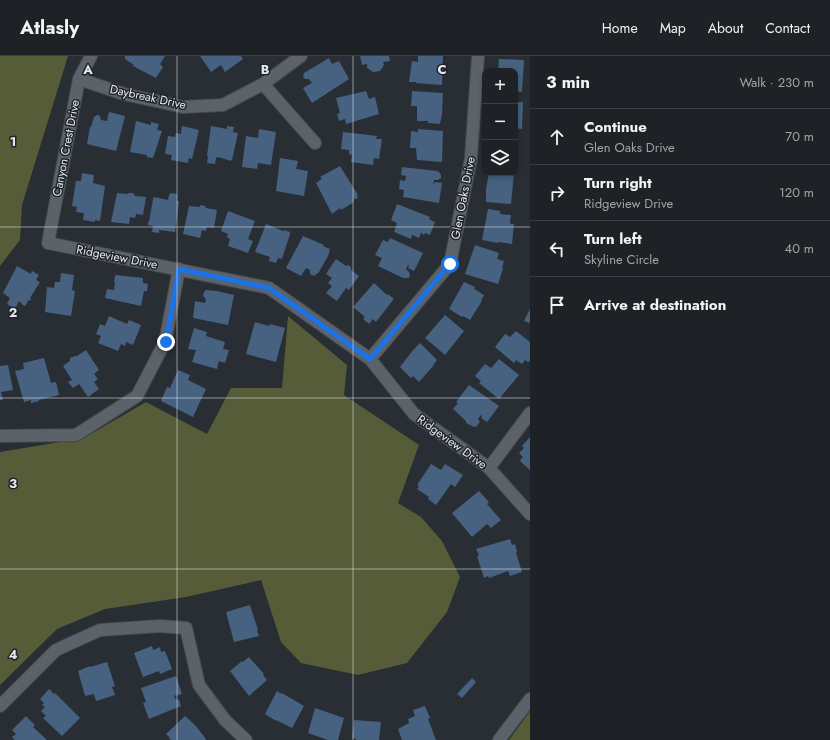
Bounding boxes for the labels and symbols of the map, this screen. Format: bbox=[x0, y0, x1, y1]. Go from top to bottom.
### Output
text: A bbox=[82, 60, 93, 79]
text: B bbox=[261, 60, 270, 79]
text: C bbox=[437, 60, 447, 79]
street label: Daybreak Drive bbox=[108, 80, 188, 114]
street label: Canyon Crest Drive bbox=[48, 98, 84, 198]
text: 1 bbox=[10, 132, 16, 151]
street label: Glen Oaks Drive bbox=[446, 155, 480, 241]
street label: Ridgeview Drive bbox=[75, 240, 159, 274]
route start bbox=[441, 255, 459, 273]
text: 2 bbox=[9, 303, 17, 322]
route end bbox=[157, 333, 175, 351]
street label: Ridgeview Drive bbox=[413, 411, 491, 473]
text: 3 bbox=[9, 474, 17, 493]
text: 4 bbox=[8, 645, 18, 664]

